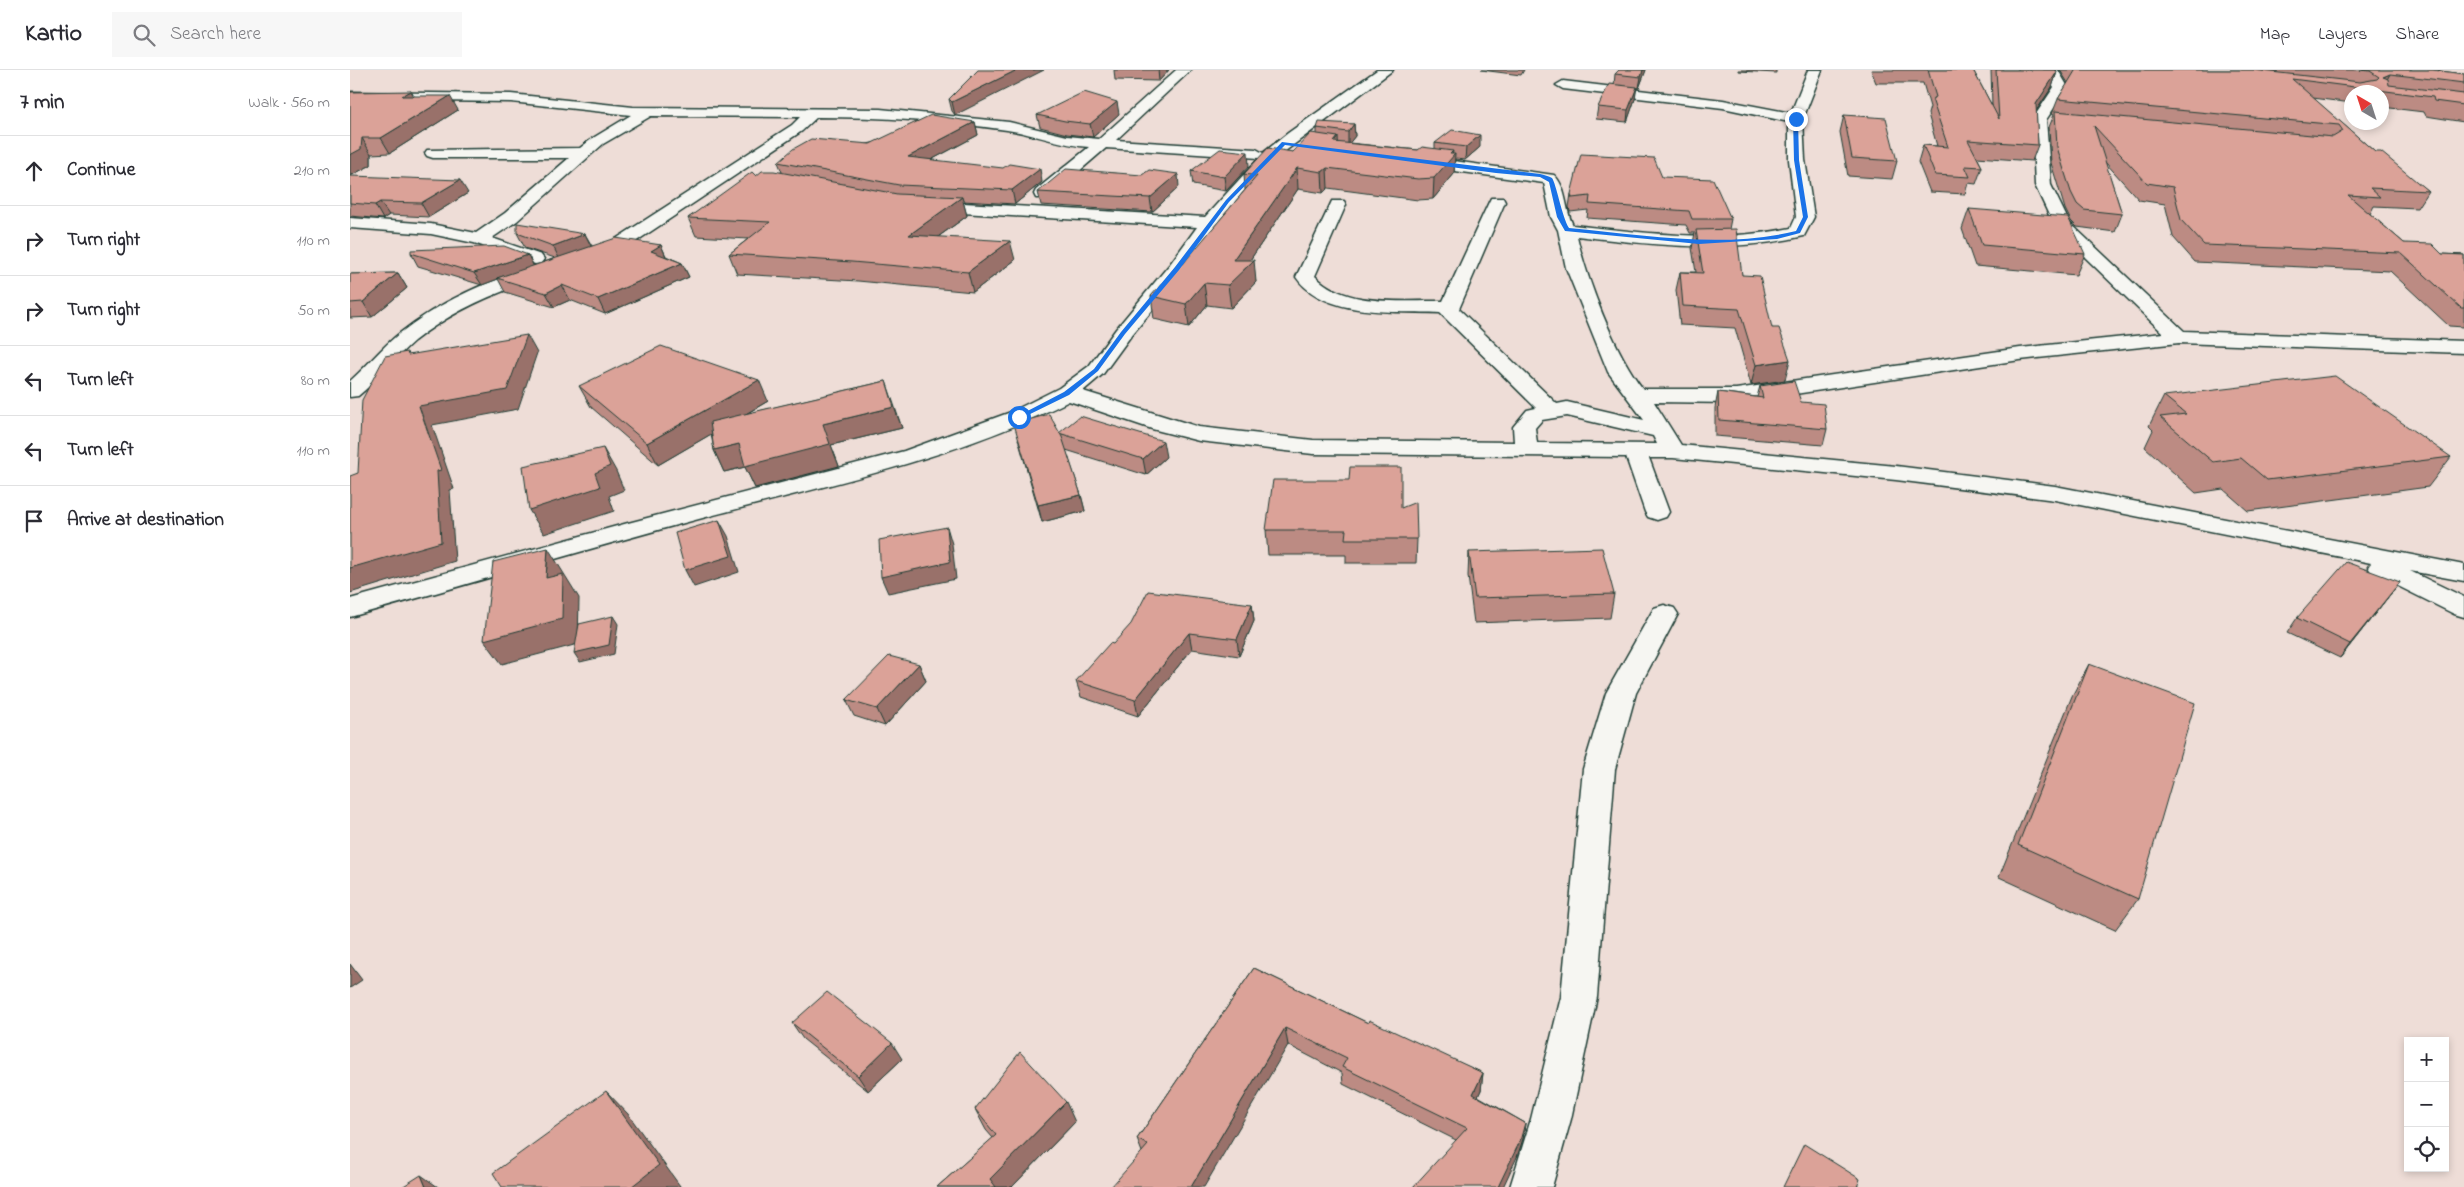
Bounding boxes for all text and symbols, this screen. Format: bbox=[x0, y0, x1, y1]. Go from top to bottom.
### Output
search box bbox=[112, 12, 462, 57]
text: Kartio bbox=[25, 17, 82, 52]
icon: search bbox=[130, 21, 158, 49]
text: Search here bbox=[170, 21, 261, 48]
text: Map bbox=[2260, 22, 2290, 48]
text: Layers bbox=[2318, 22, 2368, 48]
text: Share bbox=[2396, 22, 2439, 48]
north arrow bbox=[2344, 85, 2389, 130]
text: 7 min bbox=[20, 88, 64, 118]
text: Walk · 560 m bbox=[248, 91, 330, 115]
route end bbox=[1785, 108, 1808, 131]
icon: ahead bbox=[20, 157, 48, 185]
text: Continue bbox=[67, 157, 135, 184]
text: 210 m bbox=[294, 159, 330, 183]
icon: right bbox=[20, 227, 48, 255]
text: Turn right bbox=[67, 227, 140, 254]
text: 110 m bbox=[296, 229, 330, 253]
icon: right bbox=[20, 297, 48, 325]
text: Turn right bbox=[67, 297, 140, 324]
text: 50 m bbox=[298, 299, 330, 323]
icon: left bbox=[20, 367, 48, 395]
text: Turn left bbox=[67, 367, 134, 394]
text: 80 m bbox=[301, 369, 330, 393]
route start bbox=[1008, 406, 1031, 429]
icon: left bbox=[20, 437, 48, 465]
text: Turn left bbox=[67, 437, 134, 464]
text: 110 m bbox=[296, 439, 330, 463]
icon: arrive bbox=[20, 507, 48, 535]
text: Arrive at destination bbox=[67, 507, 224, 534]
map controls bbox=[2404, 1037, 2449, 1172]
button: + bbox=[2404, 1037, 2449, 1082]
button: − bbox=[2404, 1082, 2449, 1127]
button: locate bbox=[2404, 1127, 2449, 1172]

